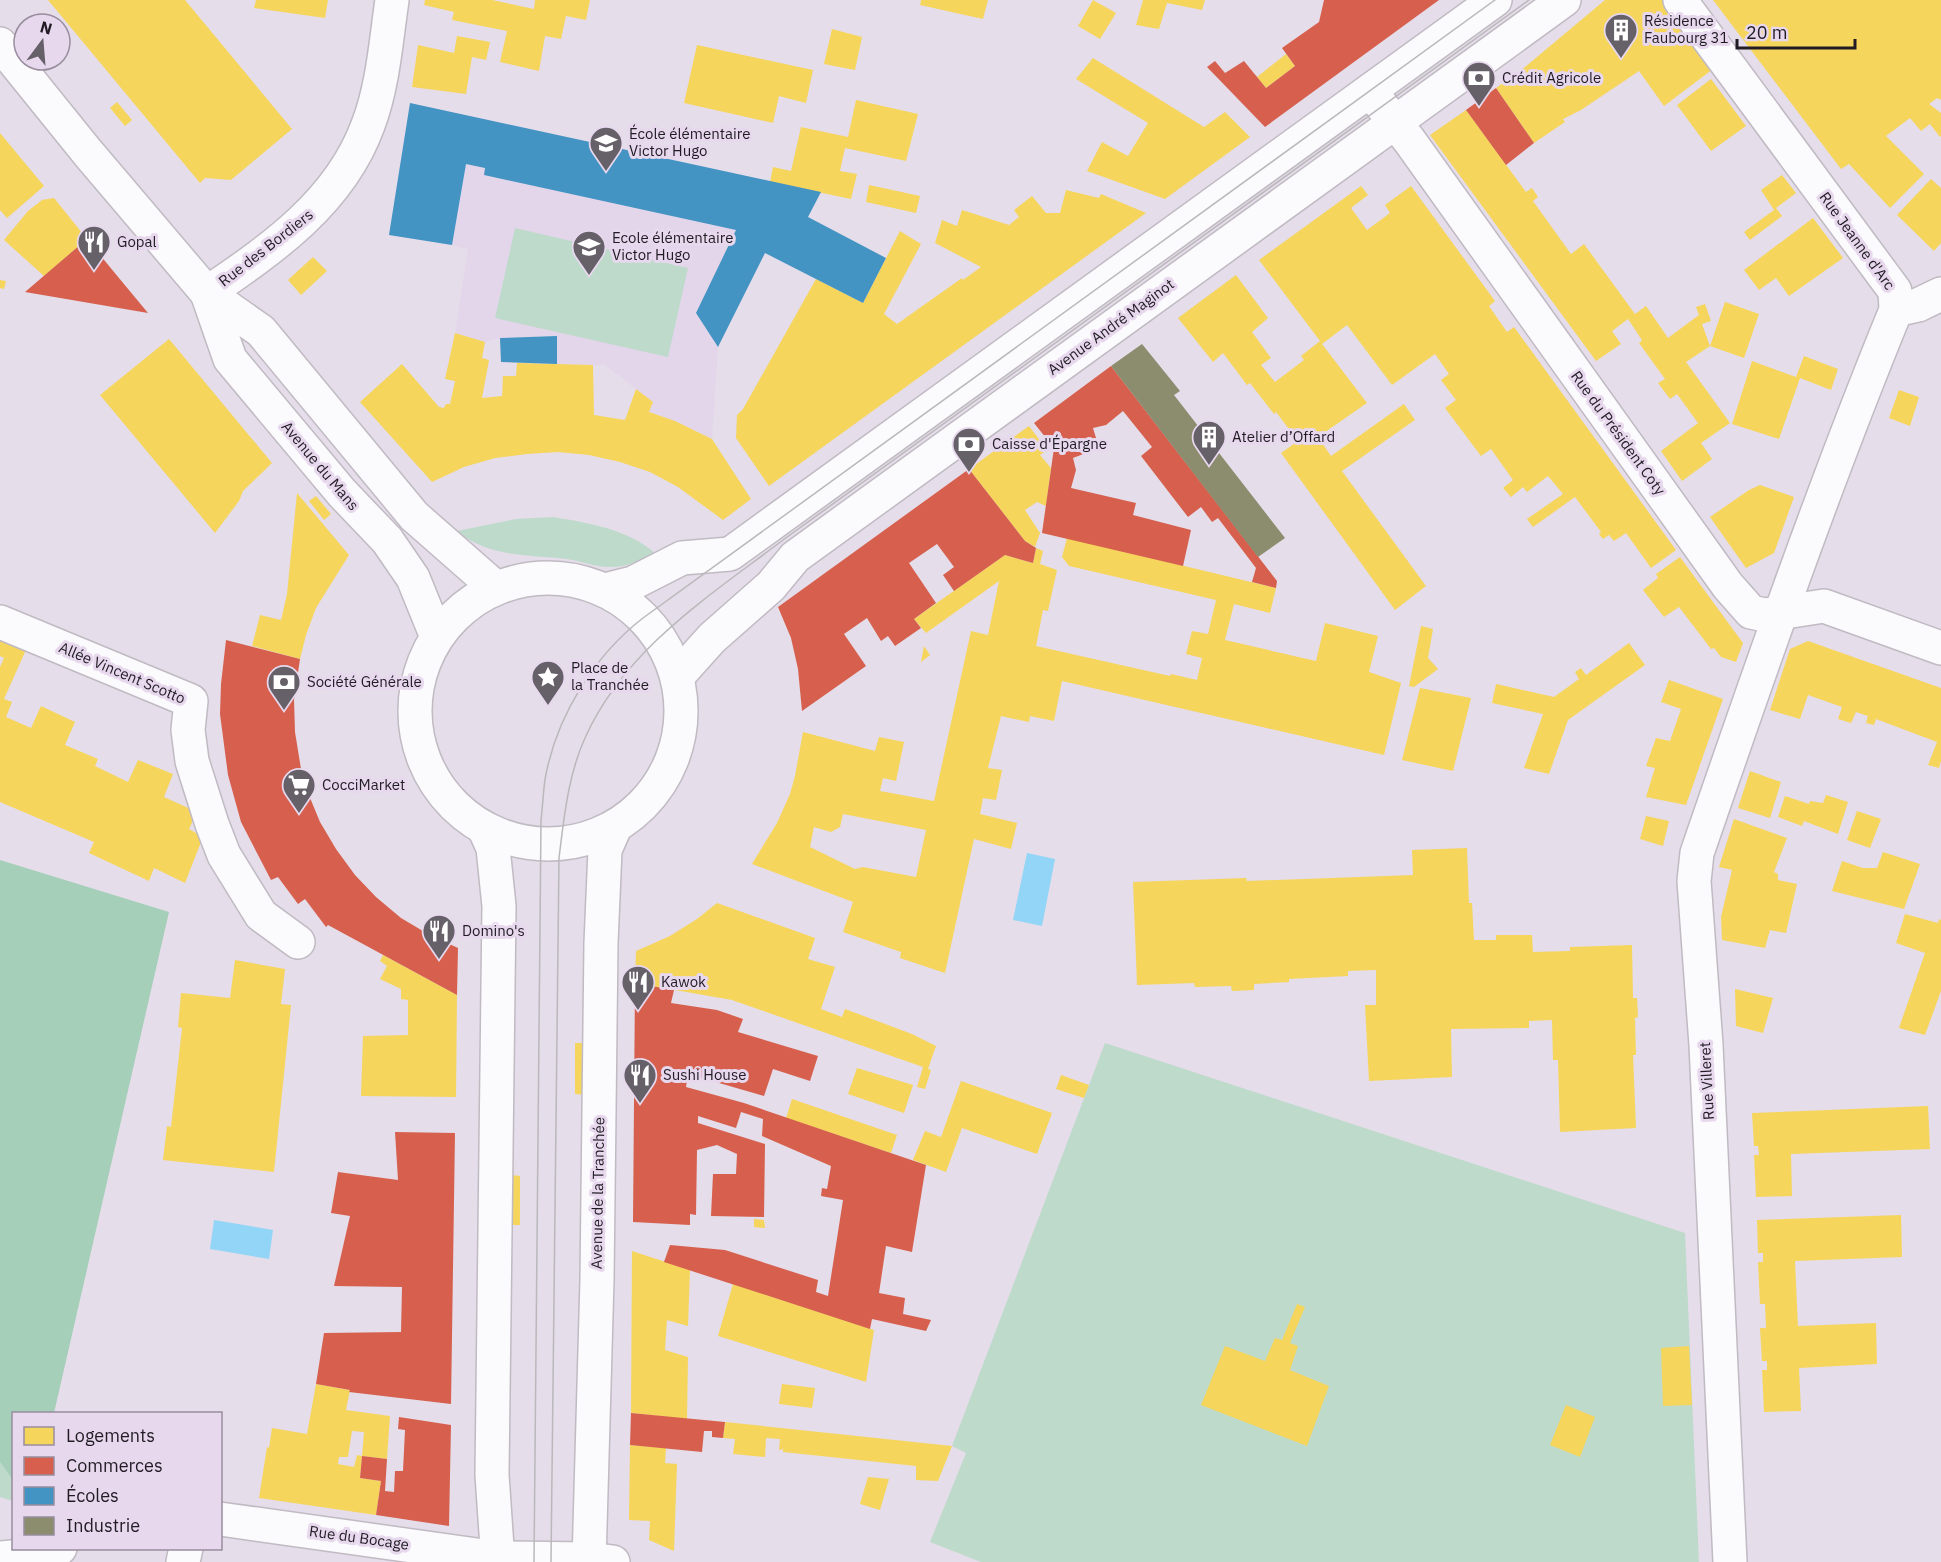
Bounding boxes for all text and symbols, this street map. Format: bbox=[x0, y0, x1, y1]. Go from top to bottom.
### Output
place label: Résidence Faubourg 31 bbox=[1644, 11, 1729, 47]
north arrow bbox=[12, 12, 72, 72]
building icon: Résidence Faubourg 31 bbox=[1603, 12, 1639, 59]
scale bar bbox=[1737, 12, 1856, 50]
text: N bbox=[38, 16, 54, 39]
text: 20 m bbox=[1746, 21, 1788, 44]
bank icon: Crédit Agricole bbox=[1461, 60, 1497, 107]
place label: Crédit Agricole bbox=[1502, 68, 1601, 87]
place label: École élémentaire Victor Hugo bbox=[629, 124, 750, 160]
school or university icon: École élémentaire Victor Hugo bbox=[588, 125, 624, 172]
street label: Rue Jeanne d'Arc bbox=[1815, 188, 1900, 294]
street label: Rue des Bordiers bbox=[215, 205, 317, 290]
restaurant icon: Gopal bbox=[76, 224, 112, 271]
place label: Ecole élémentaire Victor Hugo bbox=[612, 228, 733, 264]
school or university icon: Ecole élémentaire Victor Hugo bbox=[571, 229, 607, 276]
place label: Gopal bbox=[117, 232, 157, 251]
street label: Avenue André Maginot bbox=[1044, 274, 1178, 379]
street label: Rue du Président Coty bbox=[1567, 367, 1670, 499]
street label: Avenue du Mans bbox=[278, 417, 363, 514]
building icon: Atelier d’Offard bbox=[1191, 419, 1227, 466]
bank icon: Caisse d'Épargne bbox=[951, 426, 987, 473]
place label: Atelier d’Offard bbox=[1232, 427, 1335, 446]
place label: Caisse d'Épargne bbox=[992, 434, 1107, 453]
street label: Allée Vincent Scotto bbox=[56, 637, 188, 708]
place label: Place de la Tranchée bbox=[571, 658, 649, 694]
place icon: Place de la Tranchée bbox=[530, 659, 566, 706]
bank icon: Société Générale bbox=[266, 664, 302, 711]
place label: Société Générale bbox=[307, 672, 422, 691]
supermarket icon: CocciMarket bbox=[281, 767, 317, 814]
place label: CocciMarket bbox=[322, 775, 405, 794]
restaurant icon: Domino's bbox=[421, 913, 457, 960]
place label: Domino's bbox=[462, 921, 525, 940]
restaurant icon: Kawok bbox=[620, 964, 656, 1011]
place label: Kawok bbox=[661, 972, 706, 991]
street label: Rue Villeret bbox=[1695, 1042, 1718, 1120]
restaurant icon: Sushi House bbox=[622, 1057, 658, 1104]
place label: Sushi House bbox=[663, 1065, 746, 1084]
street label: Avenue de la Tranchée bbox=[587, 1117, 608, 1269]
legend bbox=[12, 1412, 222, 1550]
text: Logements bbox=[66, 1424, 155, 1447]
text: Commerces bbox=[66, 1454, 163, 1477]
text: Écoles bbox=[66, 1484, 119, 1507]
text: Industrie bbox=[66, 1514, 140, 1537]
street label: Rue du Bocage bbox=[308, 1521, 410, 1554]

